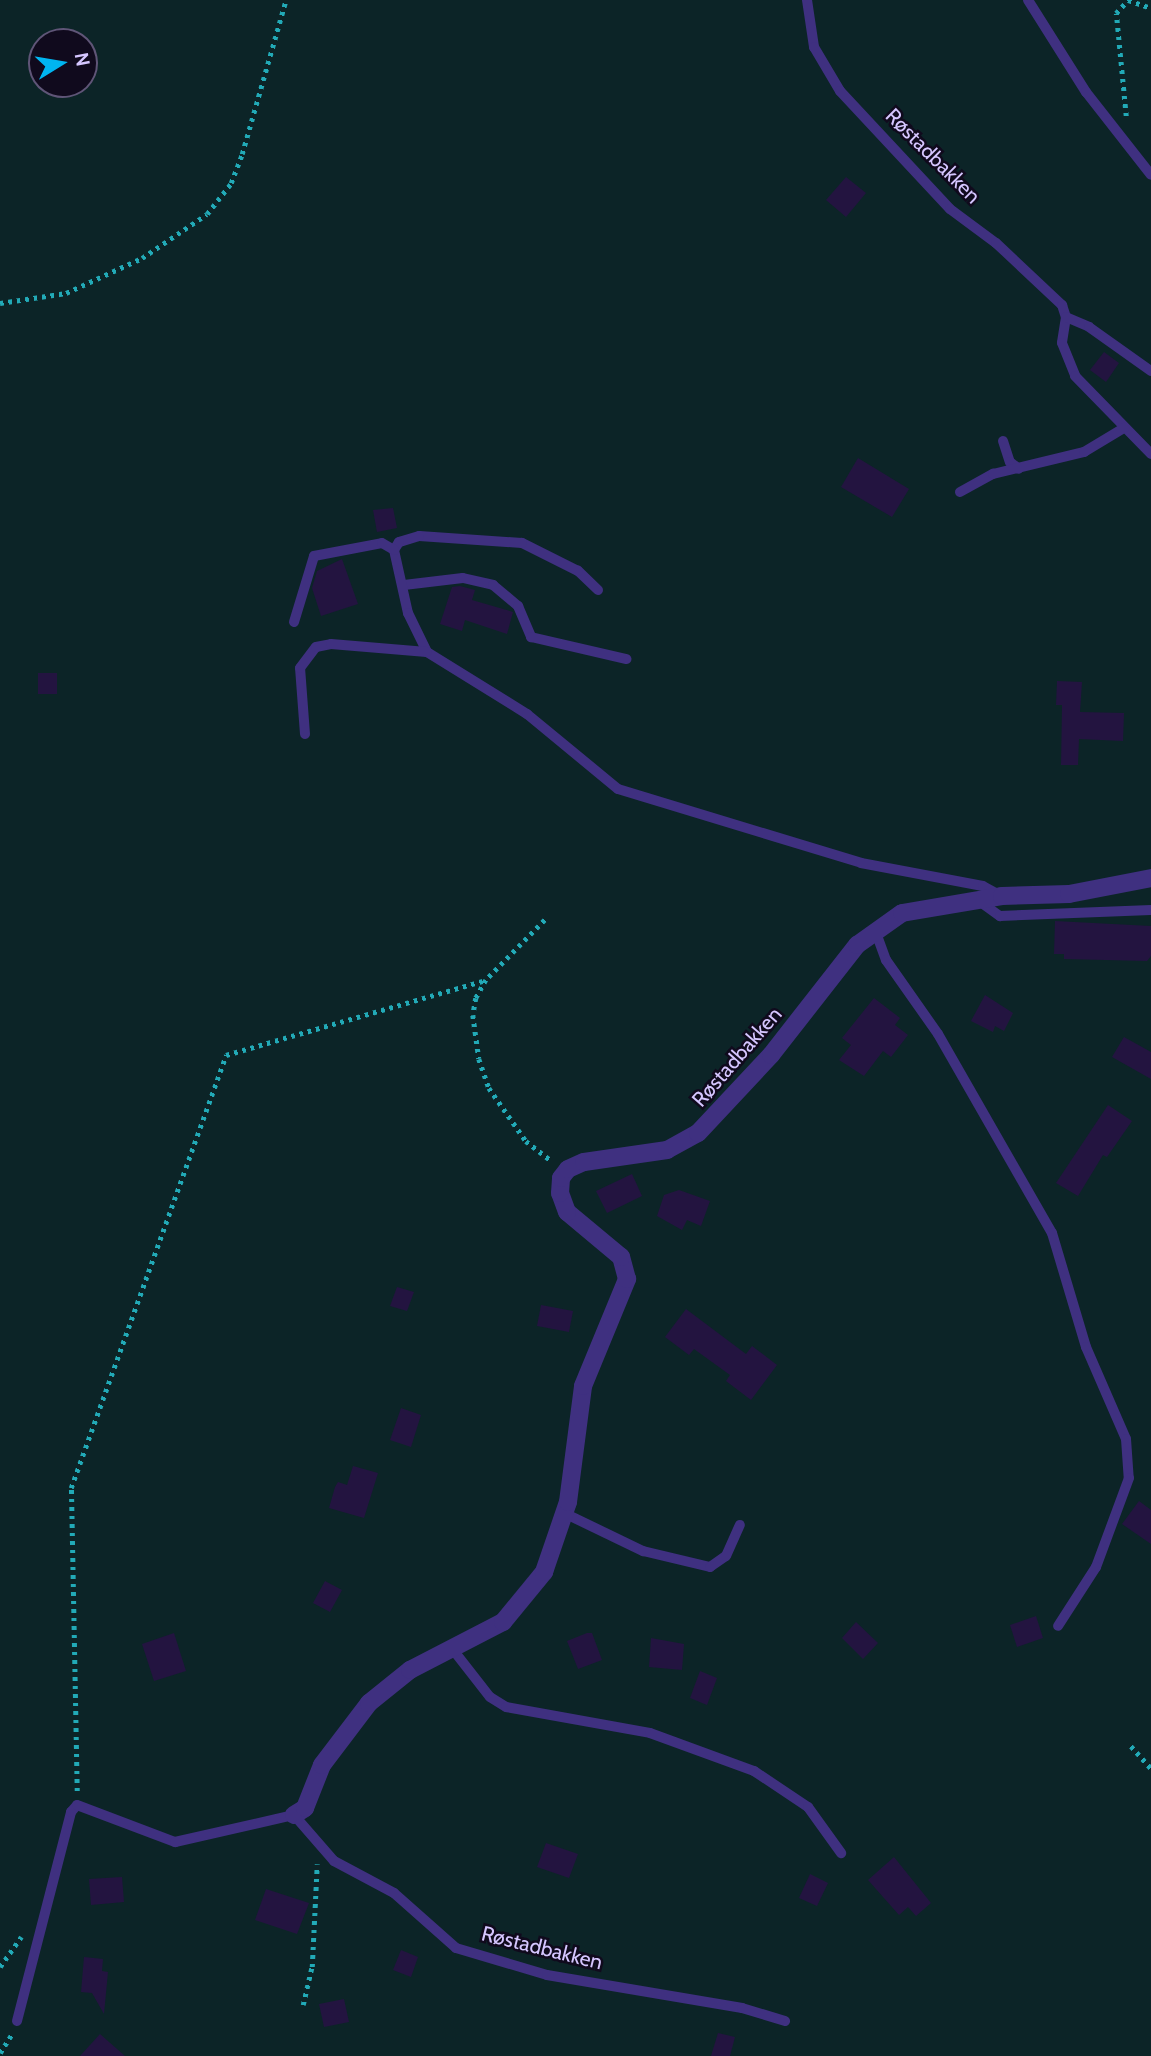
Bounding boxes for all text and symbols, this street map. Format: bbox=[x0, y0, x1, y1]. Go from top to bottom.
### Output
north arrow bbox=[28, 28, 98, 98]
text: N bbox=[70, 50, 95, 68]
street label: Røstadbakken bbox=[880, 103, 986, 209]
street label: Røstadbakken bbox=[687, 1002, 787, 1112]
street label: Røstadbakken bbox=[479, 1921, 605, 1975]

